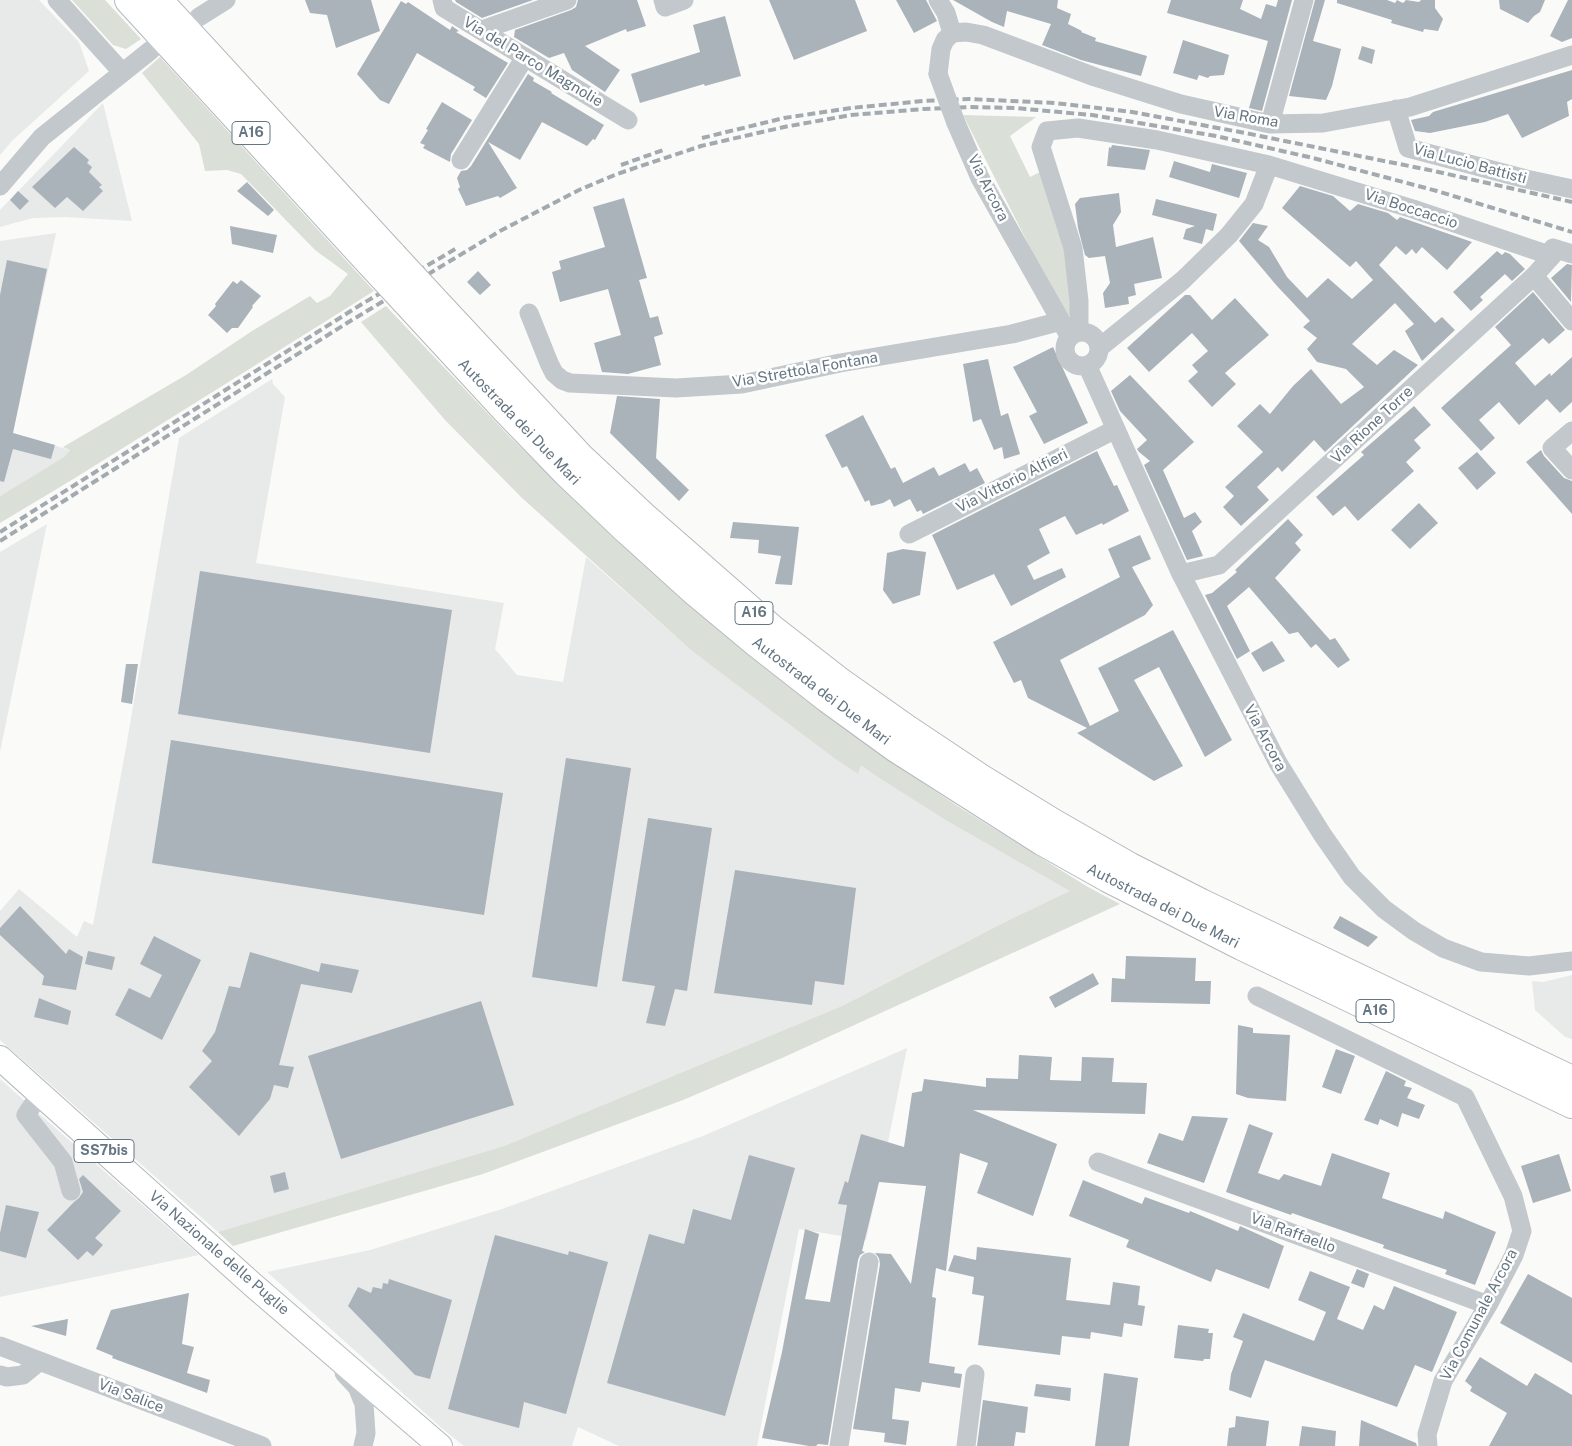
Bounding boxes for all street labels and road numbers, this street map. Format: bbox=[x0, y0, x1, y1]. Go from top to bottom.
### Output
street label: Via del Parco Magnolie bbox=[460, 13, 606, 111]
street label: Via Roma bbox=[1212, 102, 1280, 132]
road number: A16 bbox=[232, 122, 270, 144]
street label: Via Lucio Battisti bbox=[1411, 140, 1529, 188]
street label: Via Arcora bbox=[963, 152, 1013, 224]
street label: Via Boccaccio bbox=[1362, 185, 1460, 233]
street label: Via Strettola Fontana bbox=[731, 348, 879, 392]
street label: Autostrada dei Due Mari bbox=[454, 355, 584, 489]
street label: Via Rione Torre bbox=[1327, 383, 1417, 467]
street label: Via Vittorio Alfieri bbox=[953, 445, 1071, 517]
road number: A16 bbox=[735, 602, 773, 624]
street label: Autostrada dei Due Mari bbox=[748, 633, 894, 749]
street label: Via Arcora bbox=[1240, 702, 1290, 774]
street label: Autostrada dei Due Mari bbox=[1084, 860, 1242, 952]
road number: A16 bbox=[1356, 999, 1394, 1022]
road number: SS7bis bbox=[74, 1140, 134, 1162]
street label: Via Nazionale delle Puglie bbox=[145, 1187, 293, 1319]
street label: Via Raffaello bbox=[1248, 1209, 1338, 1257]
street label: Via Comunale Arcora bbox=[1437, 1246, 1521, 1384]
street label: Via Salice bbox=[96, 1375, 166, 1417]

